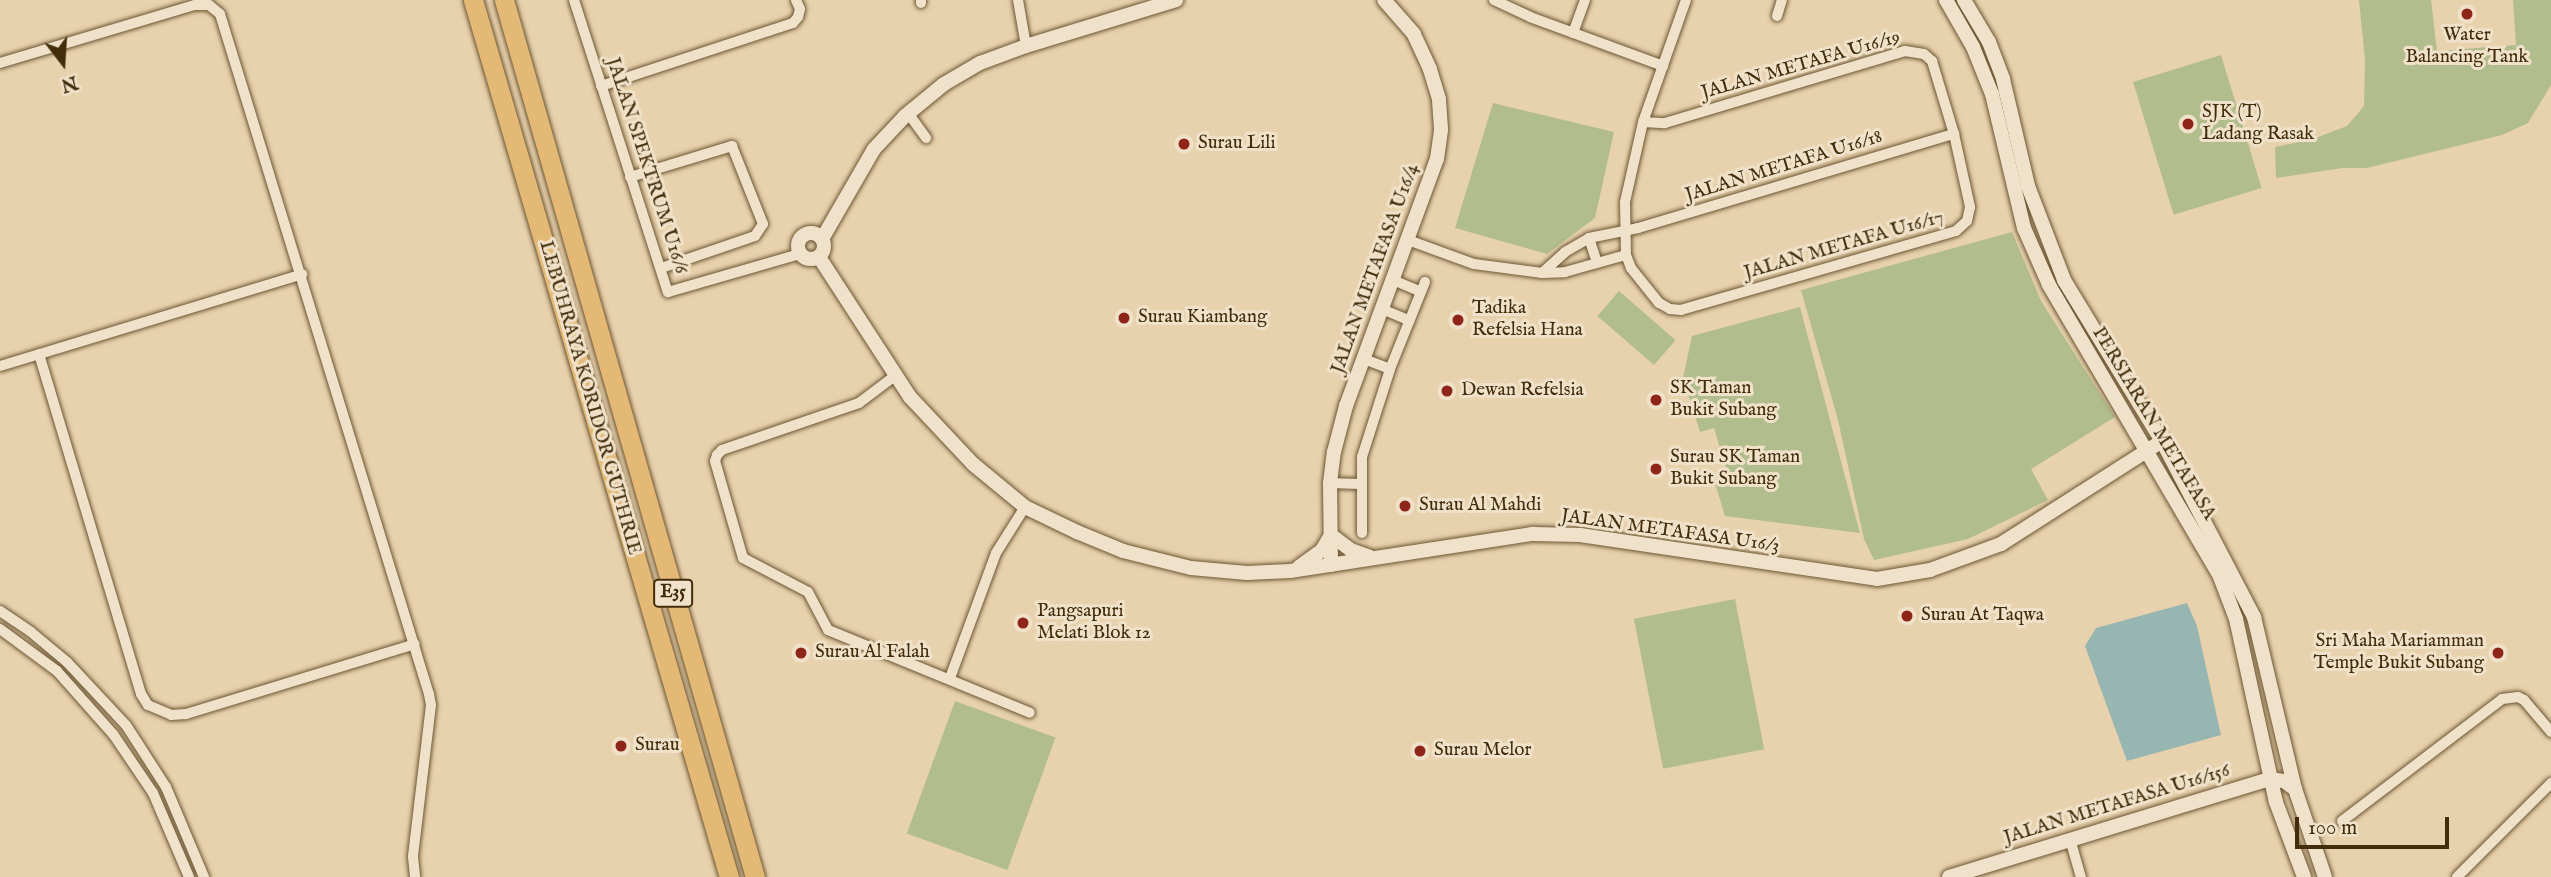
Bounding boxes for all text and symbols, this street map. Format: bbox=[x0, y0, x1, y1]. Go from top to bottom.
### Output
marker: Water Balancing Tank bbox=[2459, 6, 2475, 22]
place label: Water Balancing Tank bbox=[2405, 25, 2529, 69]
street label: JALAN METAFA U16/19 bbox=[1699, 27, 1903, 105]
north arrow bbox=[28, 28, 98, 98]
street label: JALAN SPEKTRUM U16/6 bbox=[600, 55, 692, 277]
text: N bbox=[58, 69, 81, 97]
place label: SJK (T) Ladang Rasak bbox=[2202, 102, 2314, 146]
marker: SJK (T) Ladang Rasak bbox=[2180, 116, 2196, 132]
street label: JALAN METAFA U16/18 bbox=[1683, 126, 1885, 208]
place label: Surau Lili bbox=[1198, 133, 1276, 155]
marker: Surau Lili bbox=[1176, 136, 1192, 152]
street label: JALAN METAFASA U16/4 bbox=[1327, 161, 1425, 377]
street label: JALAN METAFA U16/17 bbox=[1742, 207, 1946, 285]
street label: LEBUHRAYA KORIDOR GUTHRIE bbox=[533, 238, 645, 558]
place label: Tadika Refelsia Hana bbox=[1472, 298, 1583, 342]
place label: Surau Kiambang bbox=[1138, 307, 1267, 329]
marker: Surau Kiambang bbox=[1116, 310, 1132, 326]
marker: Tadika Refelsia Hana bbox=[1450, 312, 1466, 328]
street label: PERSIARAN METAFASA bbox=[2086, 323, 2220, 525]
place label: SK Taman Bukit Subang bbox=[1670, 378, 1777, 422]
place label: Dewan Refelsia bbox=[1461, 380, 1584, 402]
marker: Dewan Refelsia bbox=[1439, 383, 1455, 399]
marker: SK Taman Bukit Subang bbox=[1648, 392, 1664, 408]
place label: Surau SK Taman Bukit Subang bbox=[1670, 447, 1800, 491]
marker: Surau SK Taman Bukit Subang bbox=[1648, 461, 1664, 477]
place label: Surau Al Mahdi bbox=[1419, 495, 1541, 517]
marker: Surau Al Mahdi bbox=[1397, 498, 1413, 514]
street label: JALAN METAFASA U16/3 bbox=[1559, 505, 1781, 559]
road number: E35 bbox=[652, 578, 694, 608]
place label: Pangsapuri Melati Blok 12 bbox=[1037, 601, 1151, 645]
place label: Surau At Taqwa bbox=[1921, 605, 2044, 627]
marker: Surau At Taqwa bbox=[1899, 608, 1915, 624]
marker: Pangsapuri Melati Blok 12 bbox=[1015, 615, 1031, 631]
place label: Sri Maha Mariamman Temple Bukit Subang bbox=[2314, 631, 2484, 675]
place label: Surau Al Falah bbox=[815, 642, 929, 664]
marker: Surau Al Falah bbox=[793, 645, 809, 661]
marker: Sri Maha Mariamman Temple Bukit Subang bbox=[2490, 645, 2506, 661]
place label: Surau bbox=[635, 735, 680, 757]
marker: Surau bbox=[613, 738, 629, 754]
place label: Surau Melor bbox=[1434, 740, 1531, 762]
marker: Surau Melor bbox=[1412, 743, 1428, 759]
street label: JALAN METAFASA U16/156 bbox=[2001, 760, 2233, 850]
scale bar bbox=[2299, 804, 2453, 848]
text: 100 m bbox=[2308, 815, 2357, 842]

